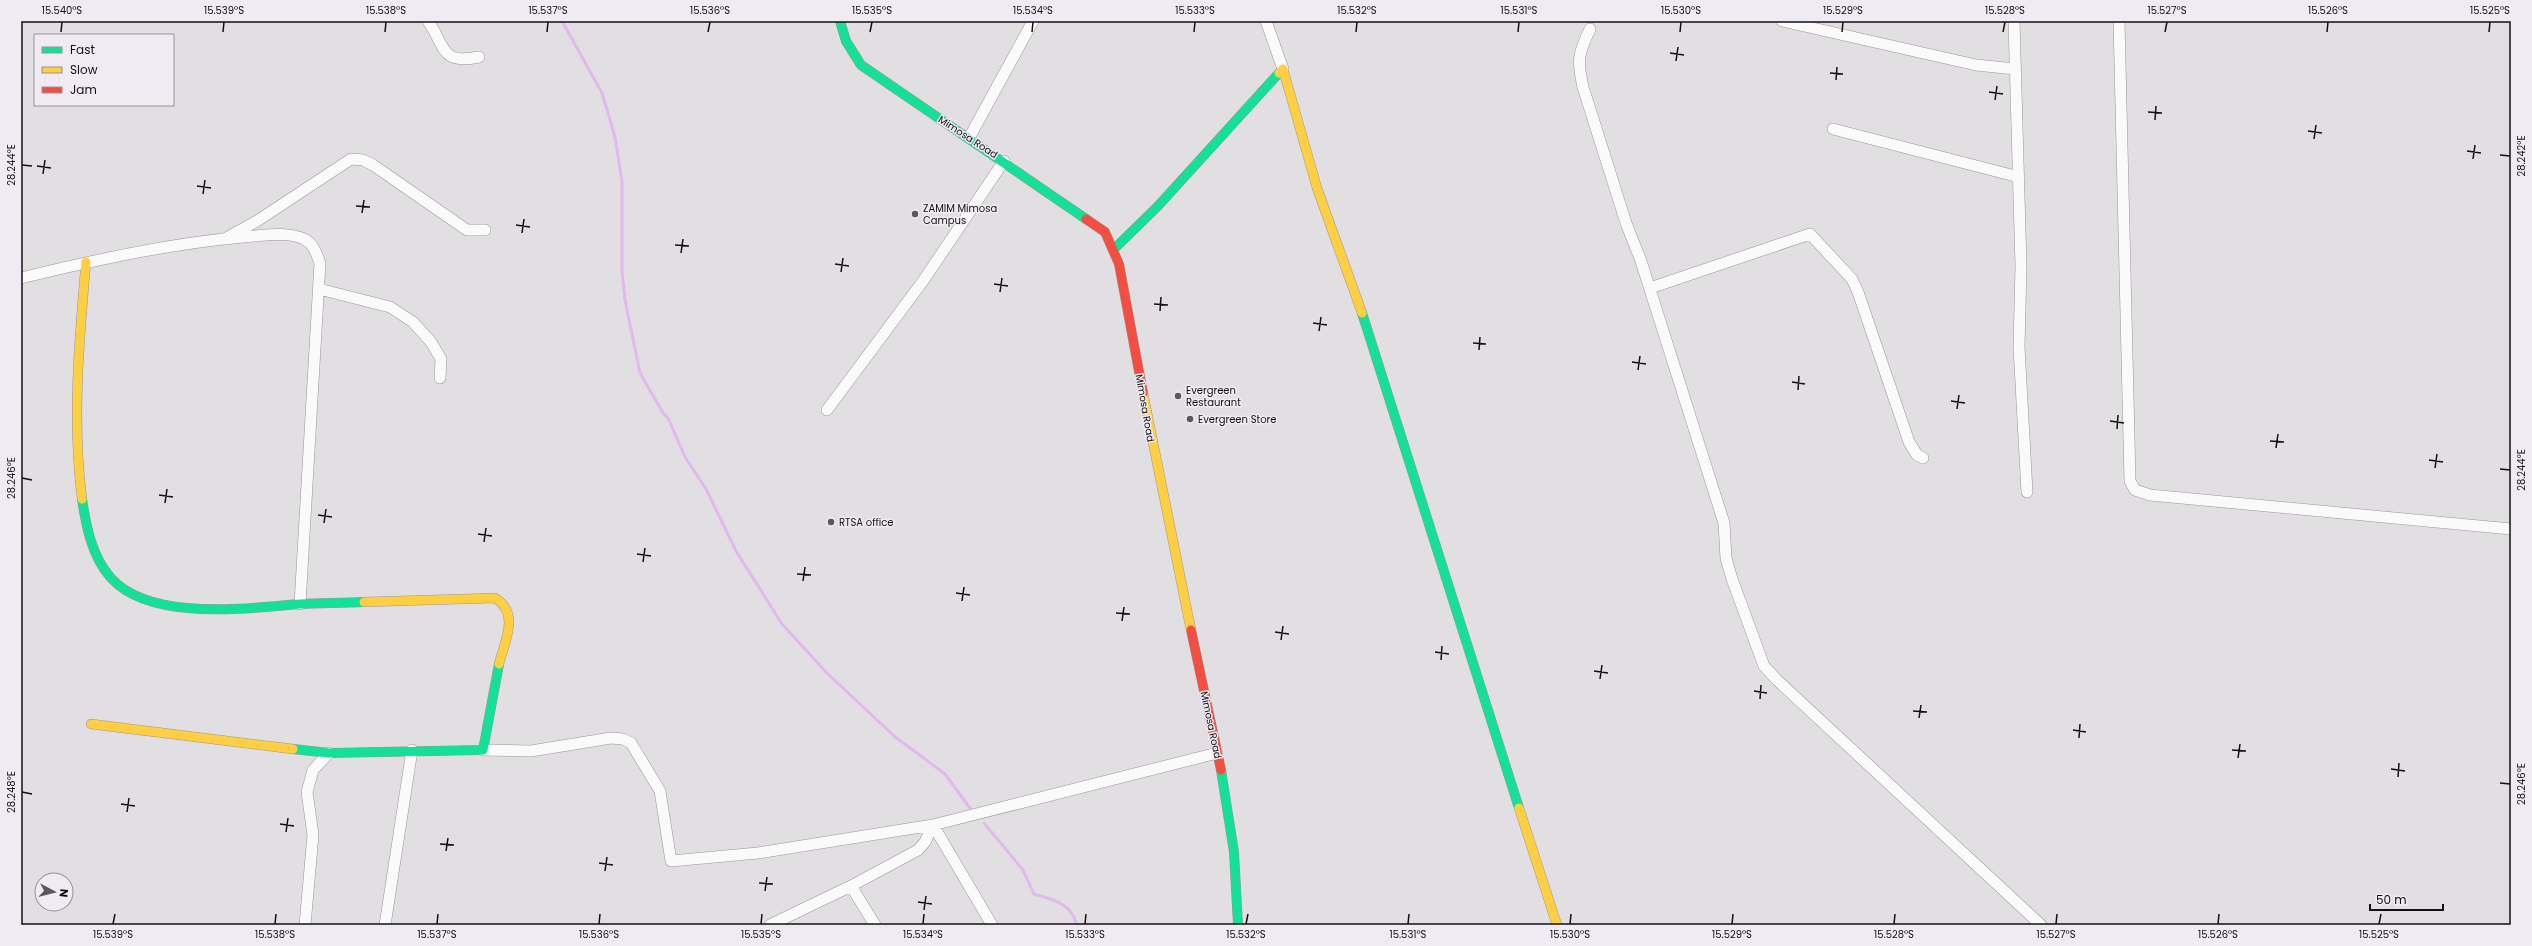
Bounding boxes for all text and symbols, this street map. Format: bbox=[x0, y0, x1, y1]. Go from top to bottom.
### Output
text: 15.540°S bbox=[42, 3, 82, 18]
text: 15.539°S bbox=[204, 3, 244, 18]
text: 15.538°S bbox=[366, 3, 406, 18]
text: 15.537°S bbox=[528, 3, 568, 18]
text: 15.536°S bbox=[690, 3, 730, 18]
text: 15.535°S bbox=[852, 3, 892, 18]
text: 15.534°S bbox=[1013, 3, 1053, 18]
text: 15.533°S bbox=[1175, 3, 1215, 18]
text: 15.532°S bbox=[1337, 3, 1377, 18]
text: 15.531°S bbox=[1501, 3, 1538, 18]
text: 15.530°S bbox=[1661, 3, 1701, 18]
text: 15.529°S bbox=[1823, 3, 1863, 18]
text: 15.528°S bbox=[1985, 3, 2025, 18]
text: 15.527°S bbox=[2147, 3, 2187, 18]
text: 15.526°S bbox=[2308, 3, 2348, 18]
text: 15.525°S bbox=[2470, 3, 2510, 18]
legend bbox=[34, 34, 174, 106]
text: Fast bbox=[70, 41, 95, 58]
text: Slow bbox=[70, 61, 98, 78]
text: Jam bbox=[70, 81, 97, 98]
street label: Mimosa Road bbox=[935, 112, 1001, 162]
text: 28.242°E bbox=[2514, 135, 2529, 177]
text: 28.244°E bbox=[4, 144, 19, 186]
place label: ZAMIM Mimosa Campus bbox=[923, 201, 997, 228]
marker: ZAMIM Mimosa Campus bbox=[910, 209, 920, 219]
street label: Mimosa Road bbox=[1132, 373, 1158, 443]
place label: Evergreen Restaurant bbox=[1186, 383, 1241, 410]
marker: Evergreen Restaurant bbox=[1173, 391, 1183, 401]
place label: Evergreen Store bbox=[1198, 412, 1276, 427]
marker: Evergreen Store bbox=[1185, 414, 1195, 424]
text: 28.244°E bbox=[2514, 449, 2529, 491]
text: 28.246°E bbox=[4, 457, 19, 499]
place label: RTSA office bbox=[839, 515, 893, 530]
marker: RTSA office bbox=[826, 517, 836, 527]
street label: Mimosa Road bbox=[1197, 690, 1225, 760]
text: 28.246°E bbox=[2514, 763, 2529, 805]
text: 28.248°E bbox=[4, 771, 19, 813]
north arrow bbox=[34, 872, 74, 912]
scale bar bbox=[2370, 886, 2443, 912]
text: N bbox=[55, 888, 72, 898]
text: 50 m bbox=[2376, 891, 2407, 908]
text: 15.539°S bbox=[93, 927, 133, 942]
text: 15.538°S bbox=[255, 927, 295, 942]
text: 15.537°S bbox=[417, 927, 457, 942]
text: 15.536°S bbox=[579, 927, 619, 942]
text: 15.535°S bbox=[741, 927, 781, 942]
text: 15.534°S bbox=[903, 927, 943, 942]
text: 15.533°S bbox=[1065, 927, 1105, 942]
text: 15.532°S bbox=[1226, 927, 1266, 942]
text: 15.531°S bbox=[1390, 927, 1427, 942]
text: 15.530°S bbox=[1550, 927, 1590, 942]
text: 15.529°S bbox=[1712, 927, 1752, 942]
text: 15.528°S bbox=[1874, 927, 1914, 942]
text: 15.527°S bbox=[2036, 927, 2076, 942]
text: 15.526°S bbox=[2198, 927, 2238, 942]
text: 15.525°S bbox=[2359, 927, 2399, 942]

